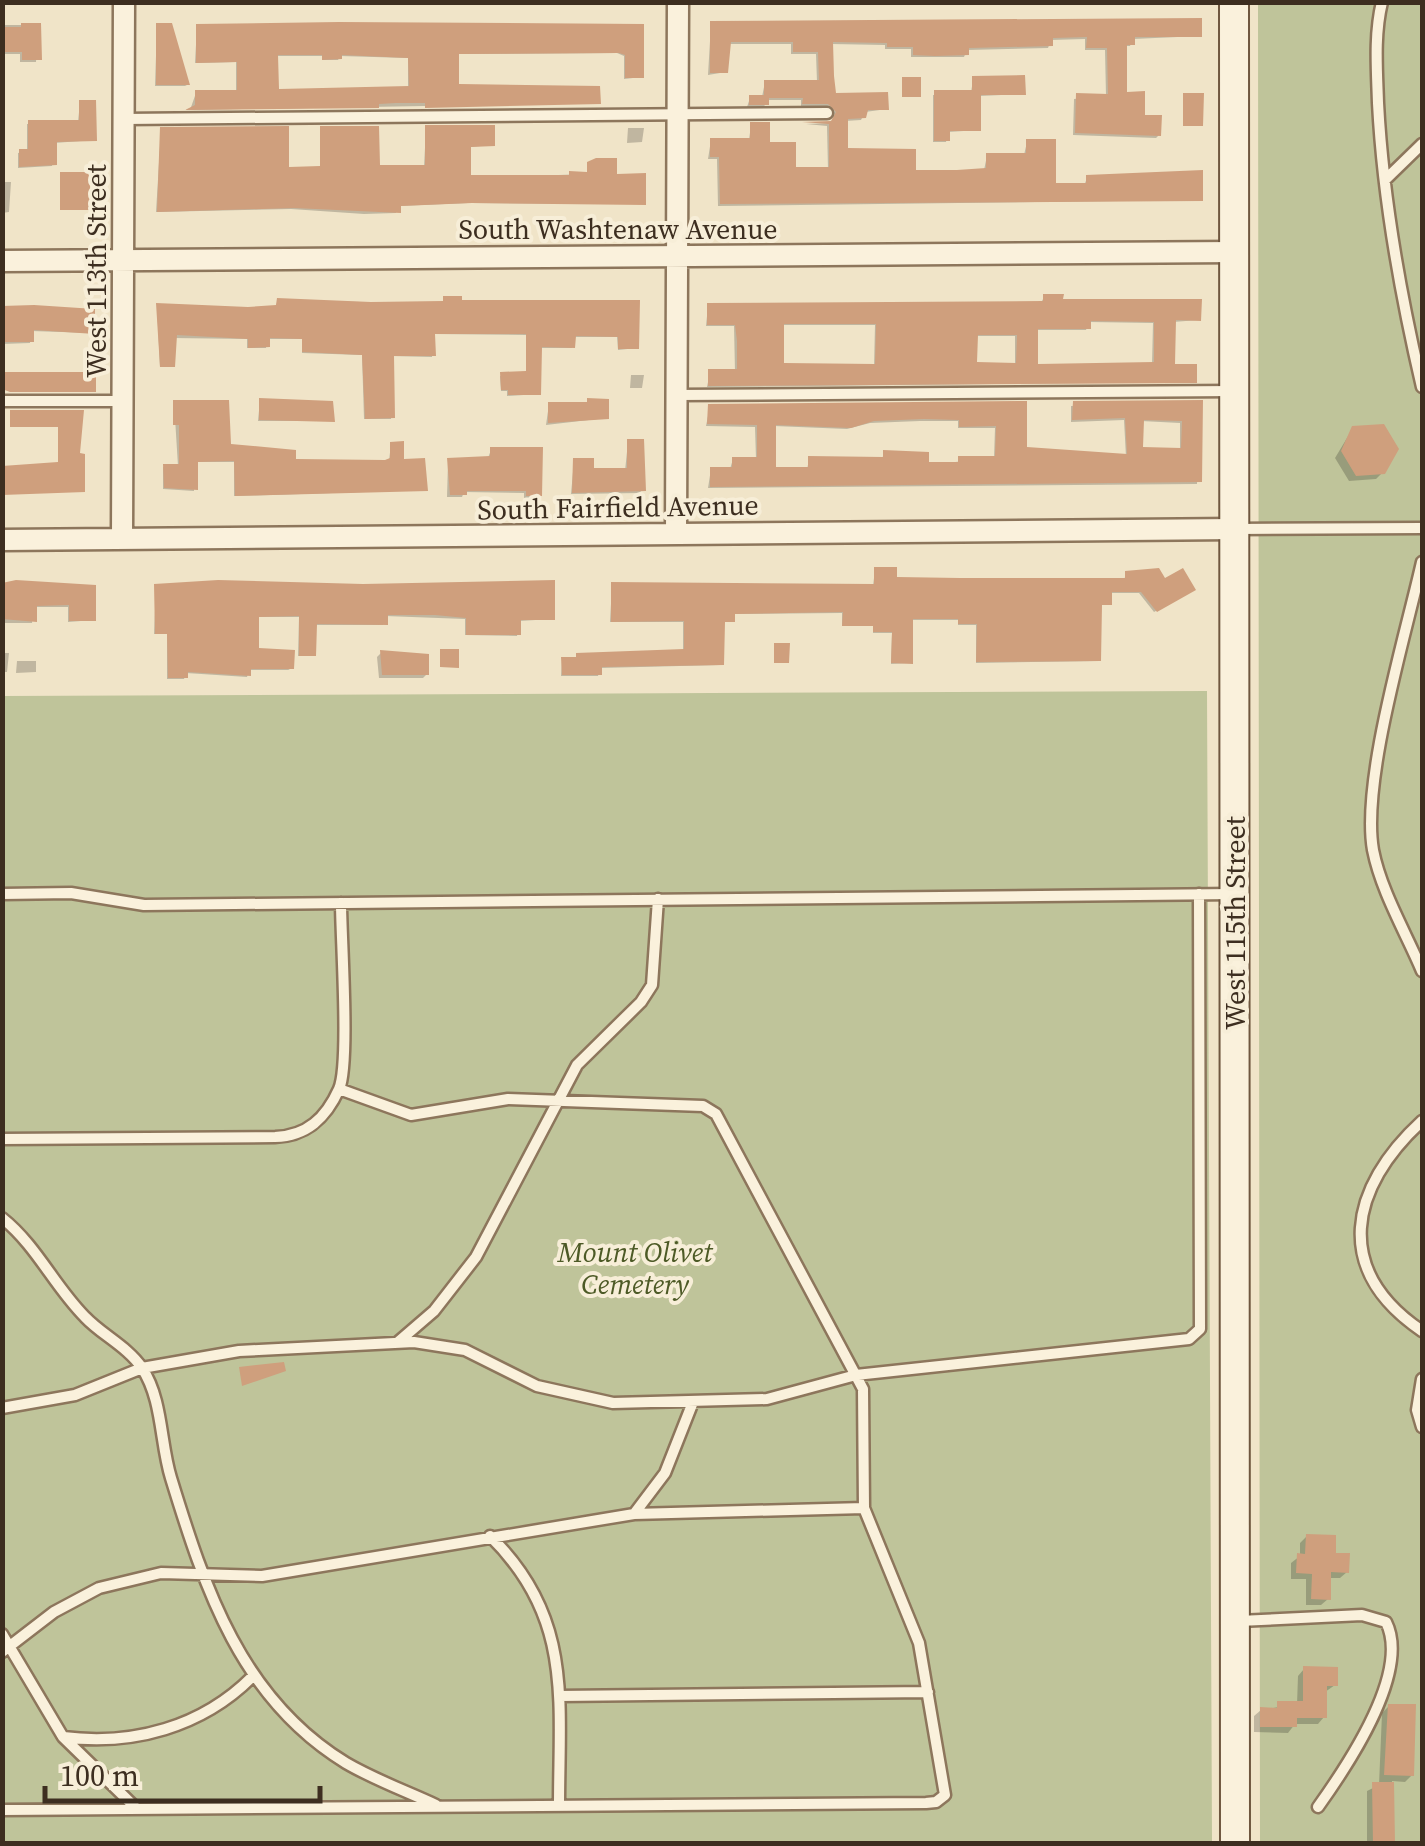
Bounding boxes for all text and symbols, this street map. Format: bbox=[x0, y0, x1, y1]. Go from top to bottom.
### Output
street label: West 113th Street bbox=[77, 163, 115, 378]
street label: South Washtenaw Avenue bbox=[458, 210, 778, 248]
street label: South Fairfield Avenue bbox=[477, 486, 759, 528]
street label: West 115th Street bbox=[1216, 815, 1254, 1030]
park label: Mount Olivet Cemetery bbox=[557, 1233, 714, 1303]
scale bar bbox=[45, 1741, 320, 1803]
text: 100 m bbox=[60, 1755, 139, 1796]

